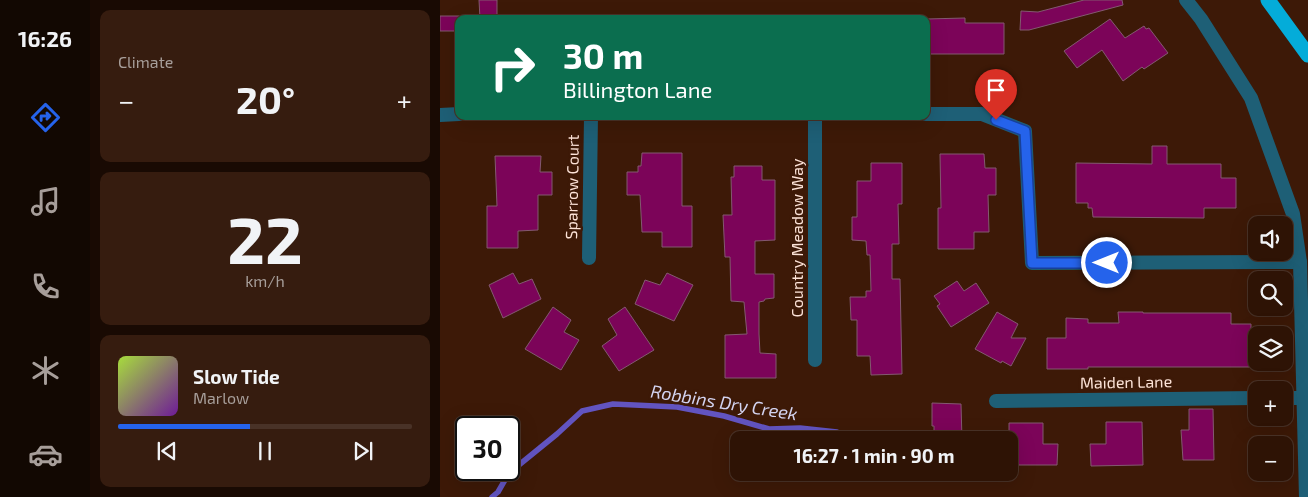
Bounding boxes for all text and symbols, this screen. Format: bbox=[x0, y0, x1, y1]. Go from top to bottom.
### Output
text: 16:26 bbox=[18, 25, 72, 51]
text: 30 m bbox=[563, 34, 643, 76]
icon: right bbox=[480, 35, 545, 100]
text: Climate bbox=[118, 52, 173, 71]
pin bbox=[975, 69, 1017, 120]
text: 20° bbox=[236, 76, 295, 122]
text: Billington Lane bbox=[563, 76, 712, 102]
icon: arrive bbox=[982, 76, 1010, 104]
text: − bbox=[118, 83, 134, 117]
text: + bbox=[397, 83, 412, 117]
icon: directions bbox=[28, 100, 63, 135]
street label: Sparrow Court bbox=[561, 134, 582, 240]
street label: Country Meadow Way bbox=[787, 158, 806, 317]
icon: music bbox=[28, 184, 63, 219]
text: 22 bbox=[227, 199, 303, 277]
map controls bbox=[1248, 216, 1293, 481]
button: sound bbox=[1248, 216, 1293, 261]
position arrow bbox=[1080, 236, 1132, 288]
icon: phone bbox=[28, 269, 63, 304]
text: km/h bbox=[245, 271, 285, 290]
button: search bbox=[1248, 271, 1293, 316]
button: layers bbox=[1248, 326, 1293, 371]
icon: climate bbox=[28, 353, 63, 388]
text: Slow Tide bbox=[193, 365, 280, 388]
street label: Maiden Lane bbox=[1080, 371, 1172, 392]
water label: Robbins Dry Creek bbox=[649, 380, 799, 424]
button: + bbox=[1248, 381, 1293, 426]
text: Marlow bbox=[193, 388, 249, 407]
speed limit sign: 30 bbox=[455, 416, 520, 481]
button: − bbox=[1248, 436, 1293, 481]
icon: car bbox=[28, 437, 63, 472]
icon: previous bbox=[153, 437, 181, 465]
icon: pause bbox=[251, 437, 279, 465]
icon: next bbox=[349, 437, 377, 465]
text: 16:27 · 1 min · 90 m bbox=[793, 444, 955, 467]

